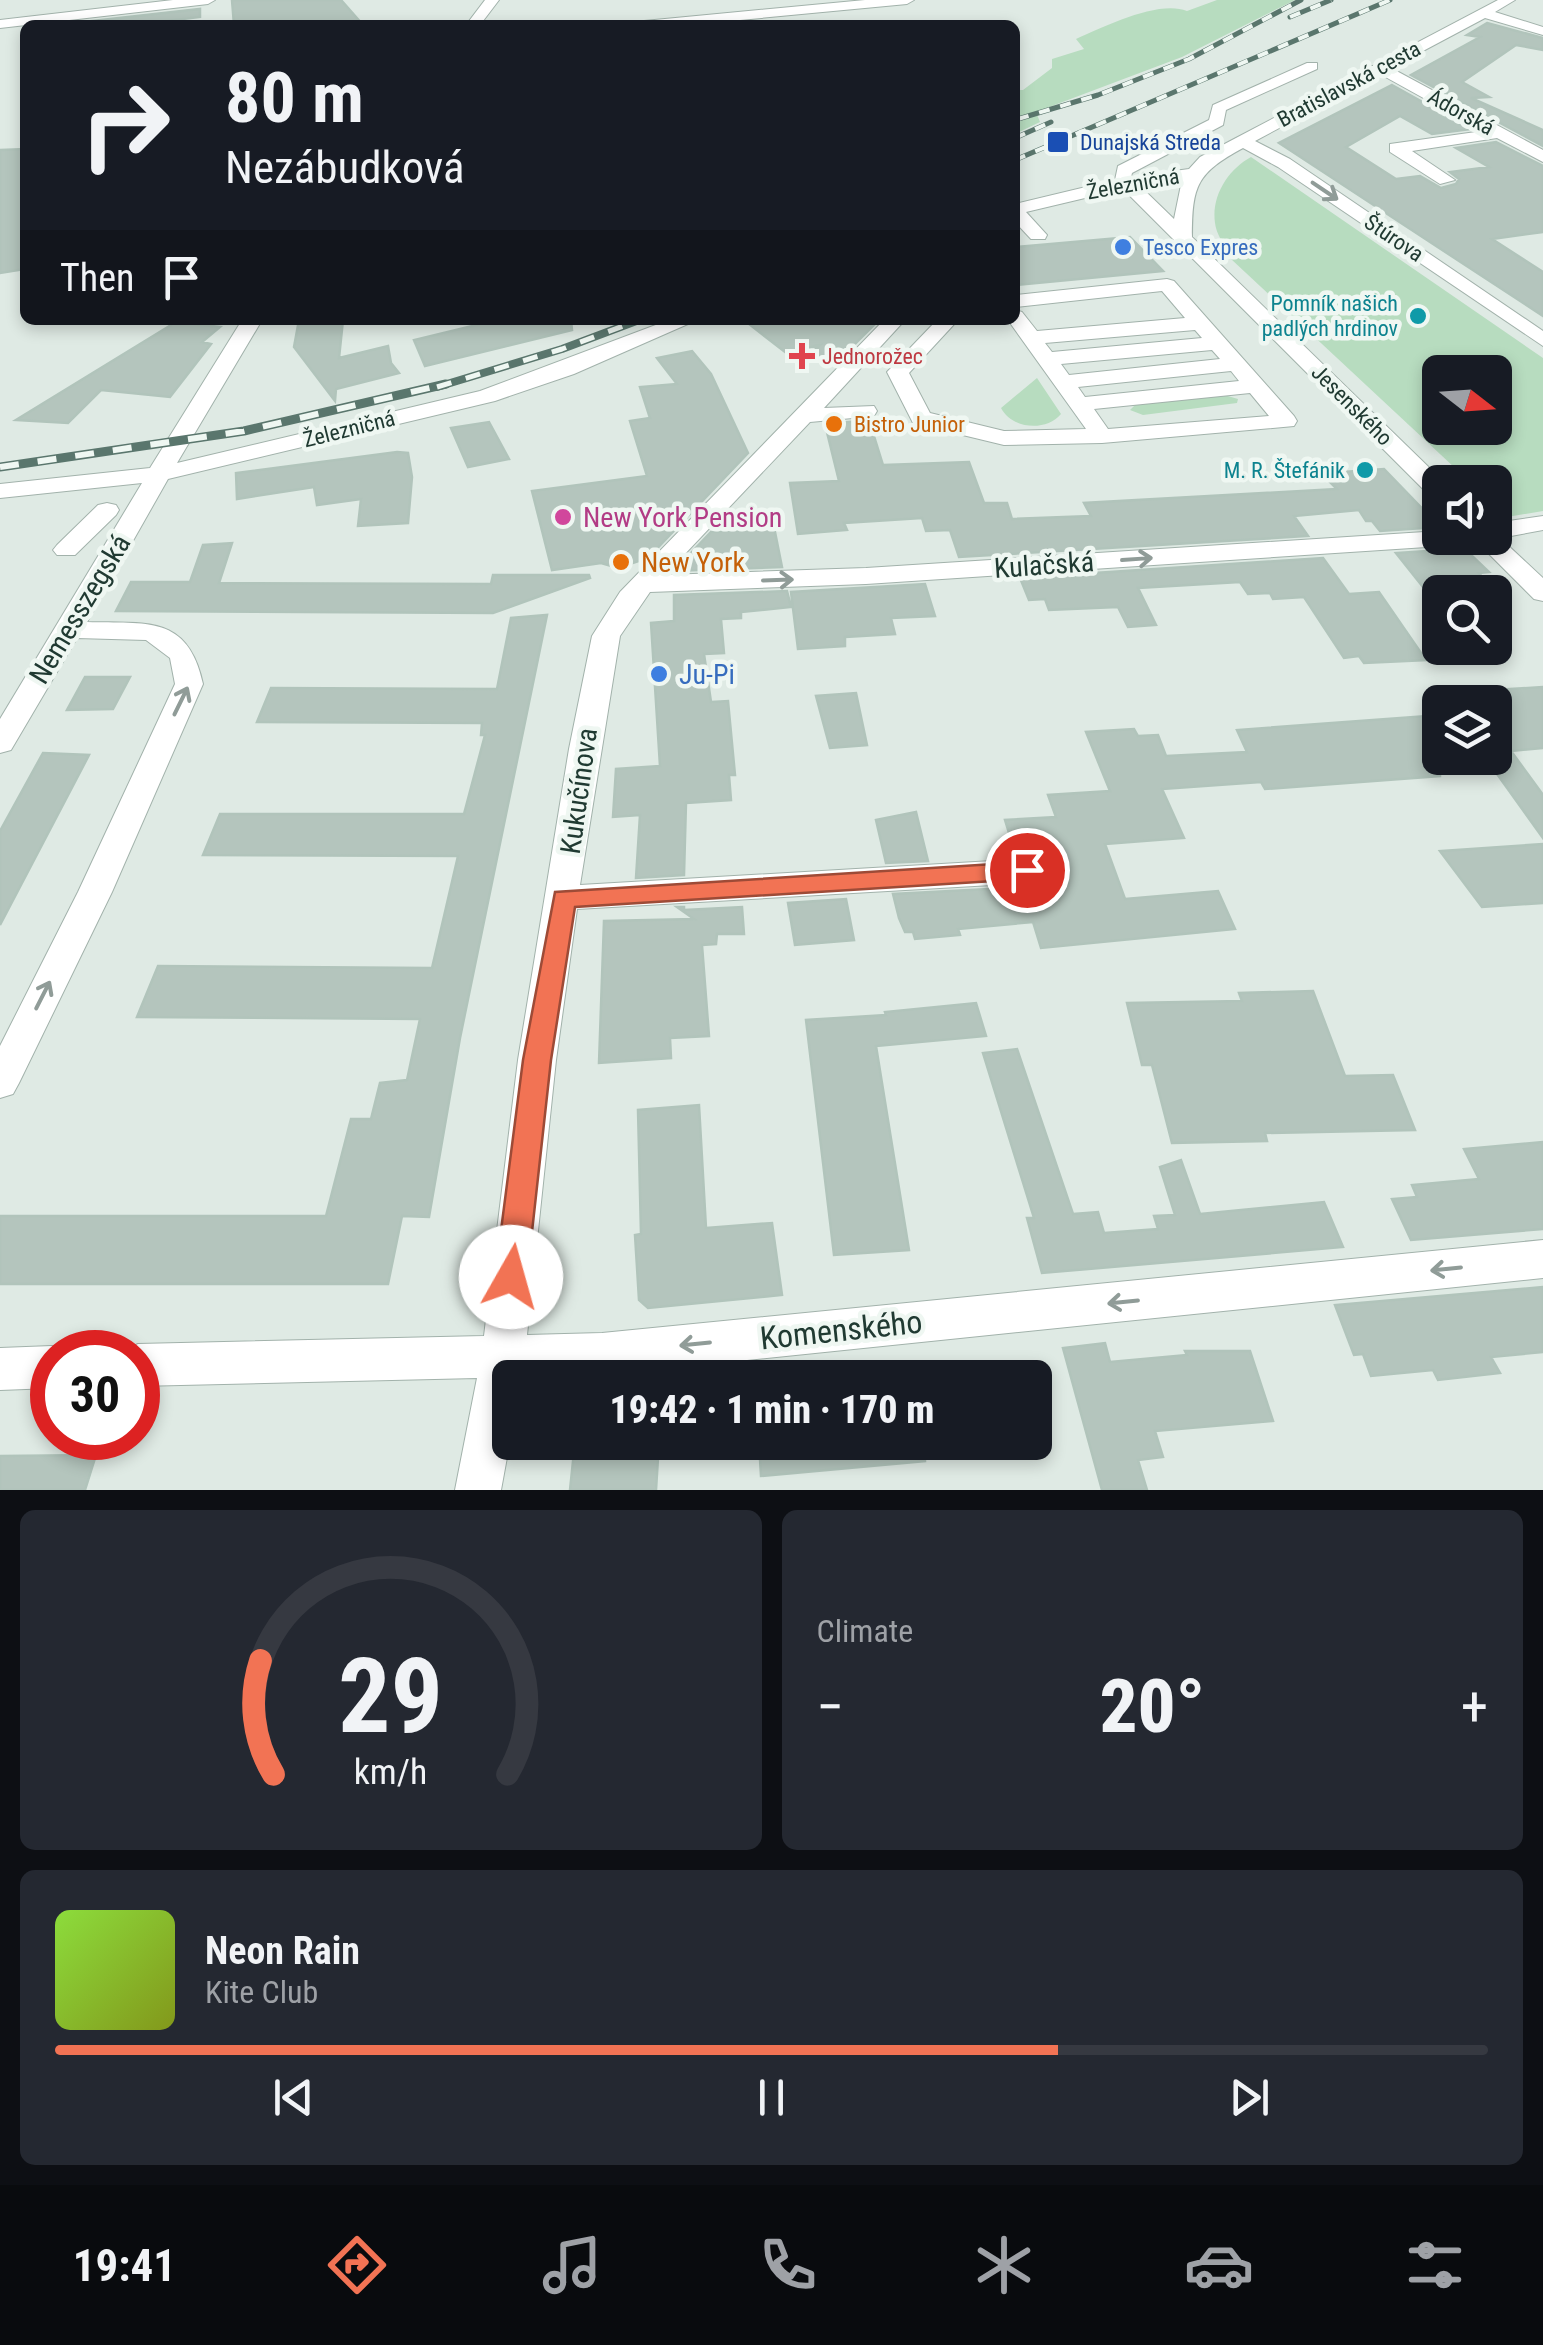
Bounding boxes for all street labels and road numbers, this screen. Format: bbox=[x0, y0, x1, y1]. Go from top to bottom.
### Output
street label: Bratislavská cesta bbox=[1273, 36, 1425, 132]
street label: Ádorská bbox=[1424, 84, 1498, 140]
street label: Železničná bbox=[1085, 164, 1181, 204]
street label: Štúrova bbox=[1360, 209, 1428, 267]
street label: Jesenského bbox=[1307, 360, 1397, 450]
street label: Železničná bbox=[301, 406, 397, 452]
street label: Nemesszegská bbox=[23, 528, 137, 690]
street label: Kulačská bbox=[993, 545, 1095, 585]
street label: Kukučínova bbox=[554, 726, 604, 856]
street label: Komenského bbox=[758, 1303, 924, 1357]

